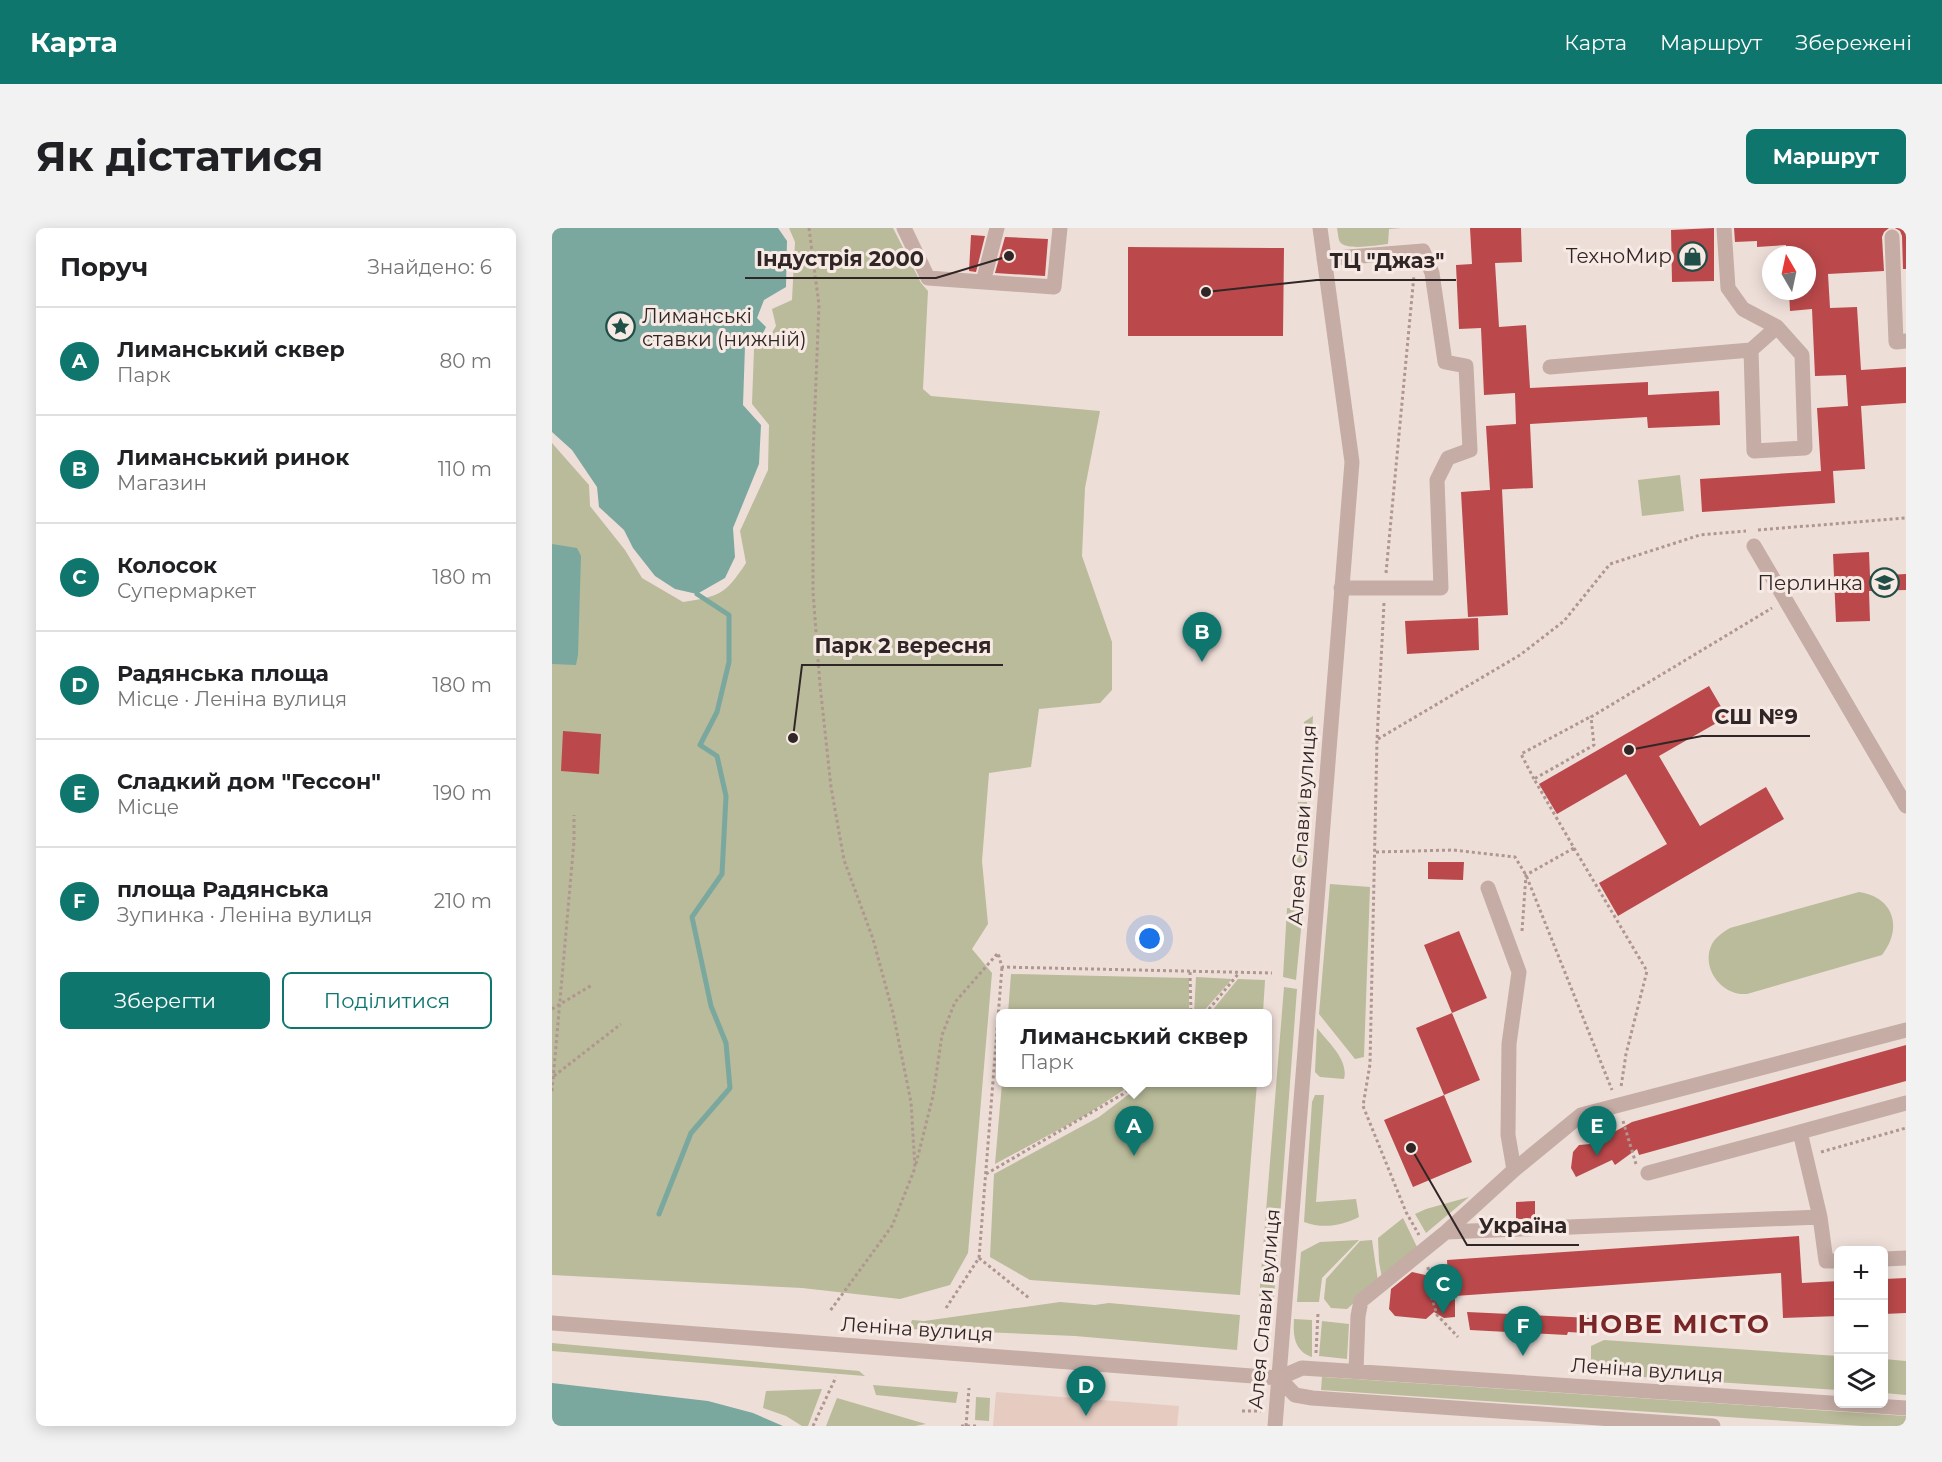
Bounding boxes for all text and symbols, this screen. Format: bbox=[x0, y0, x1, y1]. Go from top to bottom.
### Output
text: Карта bbox=[30, 25, 118, 59]
text: Карта bbox=[1564, 30, 1627, 55]
text: Маршрут bbox=[1660, 30, 1762, 55]
text: Збережені bbox=[1795, 30, 1912, 55]
button: Маршрут bbox=[1746, 129, 1906, 184]
text: Як дістатися bbox=[36, 130, 324, 182]
callout: Індустрія 2000 bbox=[745, 239, 936, 278]
shop icon: ТехноМир bbox=[1677, 240, 1709, 272]
callout: ТЦ "Джаз" bbox=[1317, 241, 1456, 280]
place label: ТехноМир bbox=[1566, 244, 1672, 268]
text: Індустрія 2000 bbox=[756, 246, 924, 271]
north arrow bbox=[1762, 246, 1816, 300]
text: ТЦ "Джаз" bbox=[1330, 248, 1444, 273]
text: Поруч bbox=[60, 251, 148, 283]
text: Знайдено: 6 bbox=[367, 255, 492, 279]
place label: Лиманські ставки (нижній) bbox=[642, 304, 807, 351]
place icon: Лиманські ставки (нижній) bbox=[605, 311, 637, 343]
text: Лиманський сквер bbox=[117, 336, 345, 363]
text: A bbox=[72, 349, 87, 373]
text: 80 m bbox=[440, 349, 492, 373]
text: Парк bbox=[117, 363, 171, 387]
text: Лиманський ринок bbox=[117, 444, 349, 471]
text: B bbox=[72, 457, 87, 481]
text: 110 m bbox=[438, 457, 492, 481]
text: Магазин bbox=[117, 471, 207, 495]
text: Колосок bbox=[117, 552, 217, 579]
text: C bbox=[72, 565, 87, 589]
text: 180 m bbox=[432, 565, 492, 589]
school or university icon: Перлинка bbox=[1868, 567, 1900, 599]
place label: Перлинка bbox=[1757, 571, 1863, 595]
text: Супермаркет bbox=[117, 579, 256, 603]
pin: B bbox=[1182, 612, 1222, 662]
callout: Парк 2 вересня bbox=[802, 626, 1003, 665]
text: Парк 2 вересня bbox=[815, 633, 991, 658]
text: Радянська площа bbox=[117, 660, 329, 687]
text: D bbox=[71, 673, 88, 697]
text: 180 m bbox=[432, 673, 492, 697]
text: Місце · Леніна вулиця bbox=[117, 687, 347, 711]
callout: СШ №9 bbox=[1702, 697, 1810, 736]
text: СШ №9 bbox=[1714, 704, 1798, 729]
street label: Алея Слави вулиця bbox=[1283, 724, 1321, 926]
text: Сладкий дом "Гессон" bbox=[117, 768, 381, 795]
text: E bbox=[73, 781, 86, 805]
text: 190 m bbox=[433, 781, 492, 805]
text: Місце bbox=[117, 795, 179, 819]
text: площа Радянська bbox=[117, 876, 329, 903]
text: F bbox=[73, 889, 86, 913]
text: 210 m bbox=[434, 889, 492, 913]
text: Зупинка · Леніна вулиця bbox=[117, 903, 372, 927]
your location bbox=[1135, 924, 1164, 953]
button: Зберегти bbox=[60, 972, 270, 1029]
button: Поділитися bbox=[282, 972, 492, 1029]
popup bbox=[996, 1009, 1272, 1087]
text: Лиманський сквер bbox=[1020, 1023, 1248, 1050]
text: Парк bbox=[1020, 1050, 1074, 1074]
pin: A bbox=[1114, 1106, 1154, 1156]
pin: E bbox=[1578, 1106, 1616, 1156]
callout: Україна bbox=[1467, 1206, 1579, 1245]
street label: Алея Слави вулиця bbox=[1243, 1208, 1285, 1410]
text: Україна bbox=[1479, 1213, 1567, 1238]
map controls bbox=[1834, 1246, 1888, 1408]
button: + bbox=[1834, 1246, 1888, 1300]
pin: C bbox=[1424, 1264, 1462, 1314]
button: − bbox=[1834, 1300, 1888, 1354]
pin: F bbox=[1504, 1306, 1542, 1356]
district label: НОВЕ МІСТО bbox=[1578, 1308, 1770, 1340]
street label: Леніна вулиця bbox=[840, 1312, 994, 1346]
street label: Леніна вулиця bbox=[1570, 1353, 1724, 1387]
button: layers bbox=[1834, 1354, 1888, 1408]
pin: D bbox=[1066, 1366, 1106, 1416]

